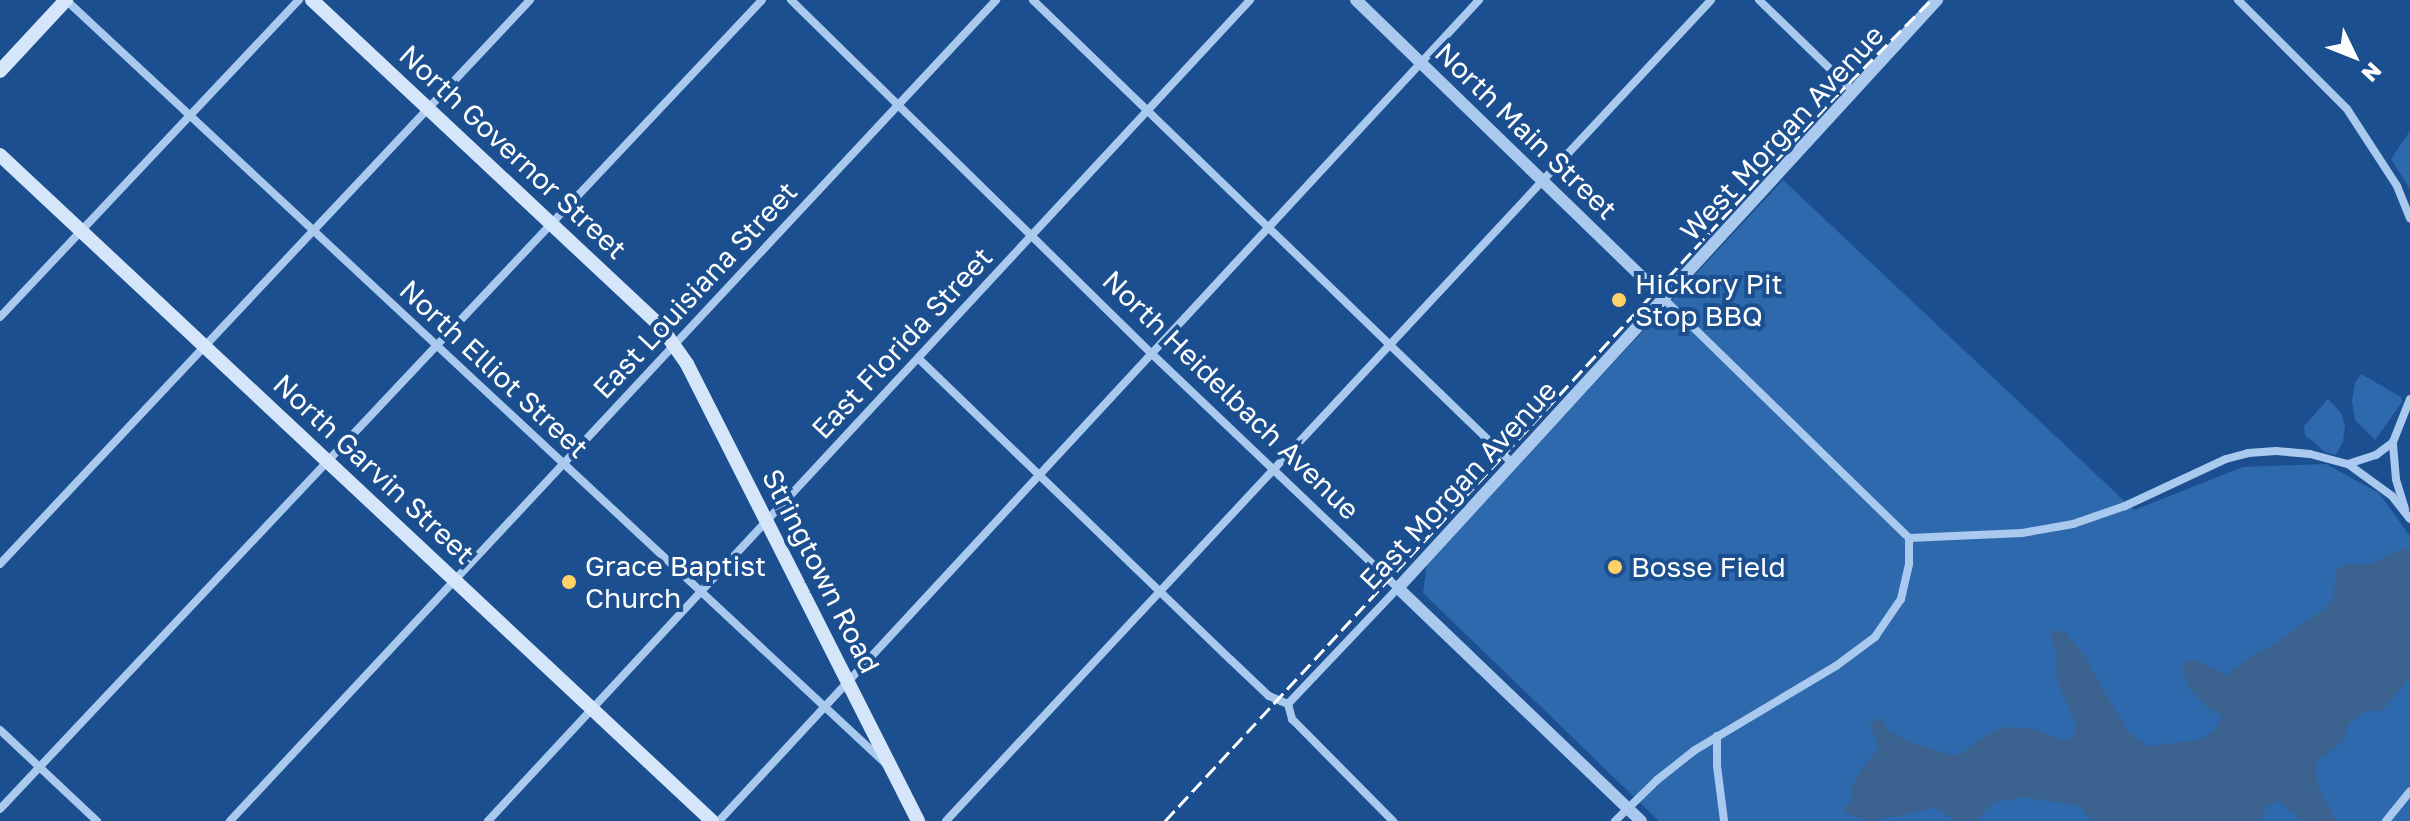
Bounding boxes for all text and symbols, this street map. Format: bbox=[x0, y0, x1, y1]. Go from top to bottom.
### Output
north arrow bbox=[2314, 16, 2394, 96]
street label: West Morgan Avenue bbox=[1673, 18, 1891, 248]
street label: North Main Street bbox=[1428, 36, 1624, 226]
street label: North Governor Street bbox=[393, 38, 633, 266]
text: N bbox=[2356, 57, 2388, 88]
street label: East Louisiana Street bbox=[586, 175, 804, 405]
street label: East Florida Street bbox=[805, 240, 999, 446]
street label: North Heidelbach Avenue bbox=[1096, 264, 1366, 526]
place label: Hickory Pit Stop BBQ bbox=[1635, 267, 1783, 333]
street label: North Elliot Street bbox=[393, 273, 595, 465]
marker: Hickory Pit Stop BBQ bbox=[1610, 291, 1628, 309]
street label: North Garvin Street bbox=[267, 367, 481, 571]
street label: East Morgan Avenue bbox=[1353, 374, 1563, 596]
street label: Stringtown Road bbox=[755, 463, 887, 679]
place label: Grace Baptist Church bbox=[585, 549, 766, 615]
place label: Bosse Field bbox=[1631, 550, 1786, 584]
marker: Bosse Field bbox=[1606, 558, 1624, 576]
marker: Grace Baptist Church bbox=[560, 573, 578, 591]

